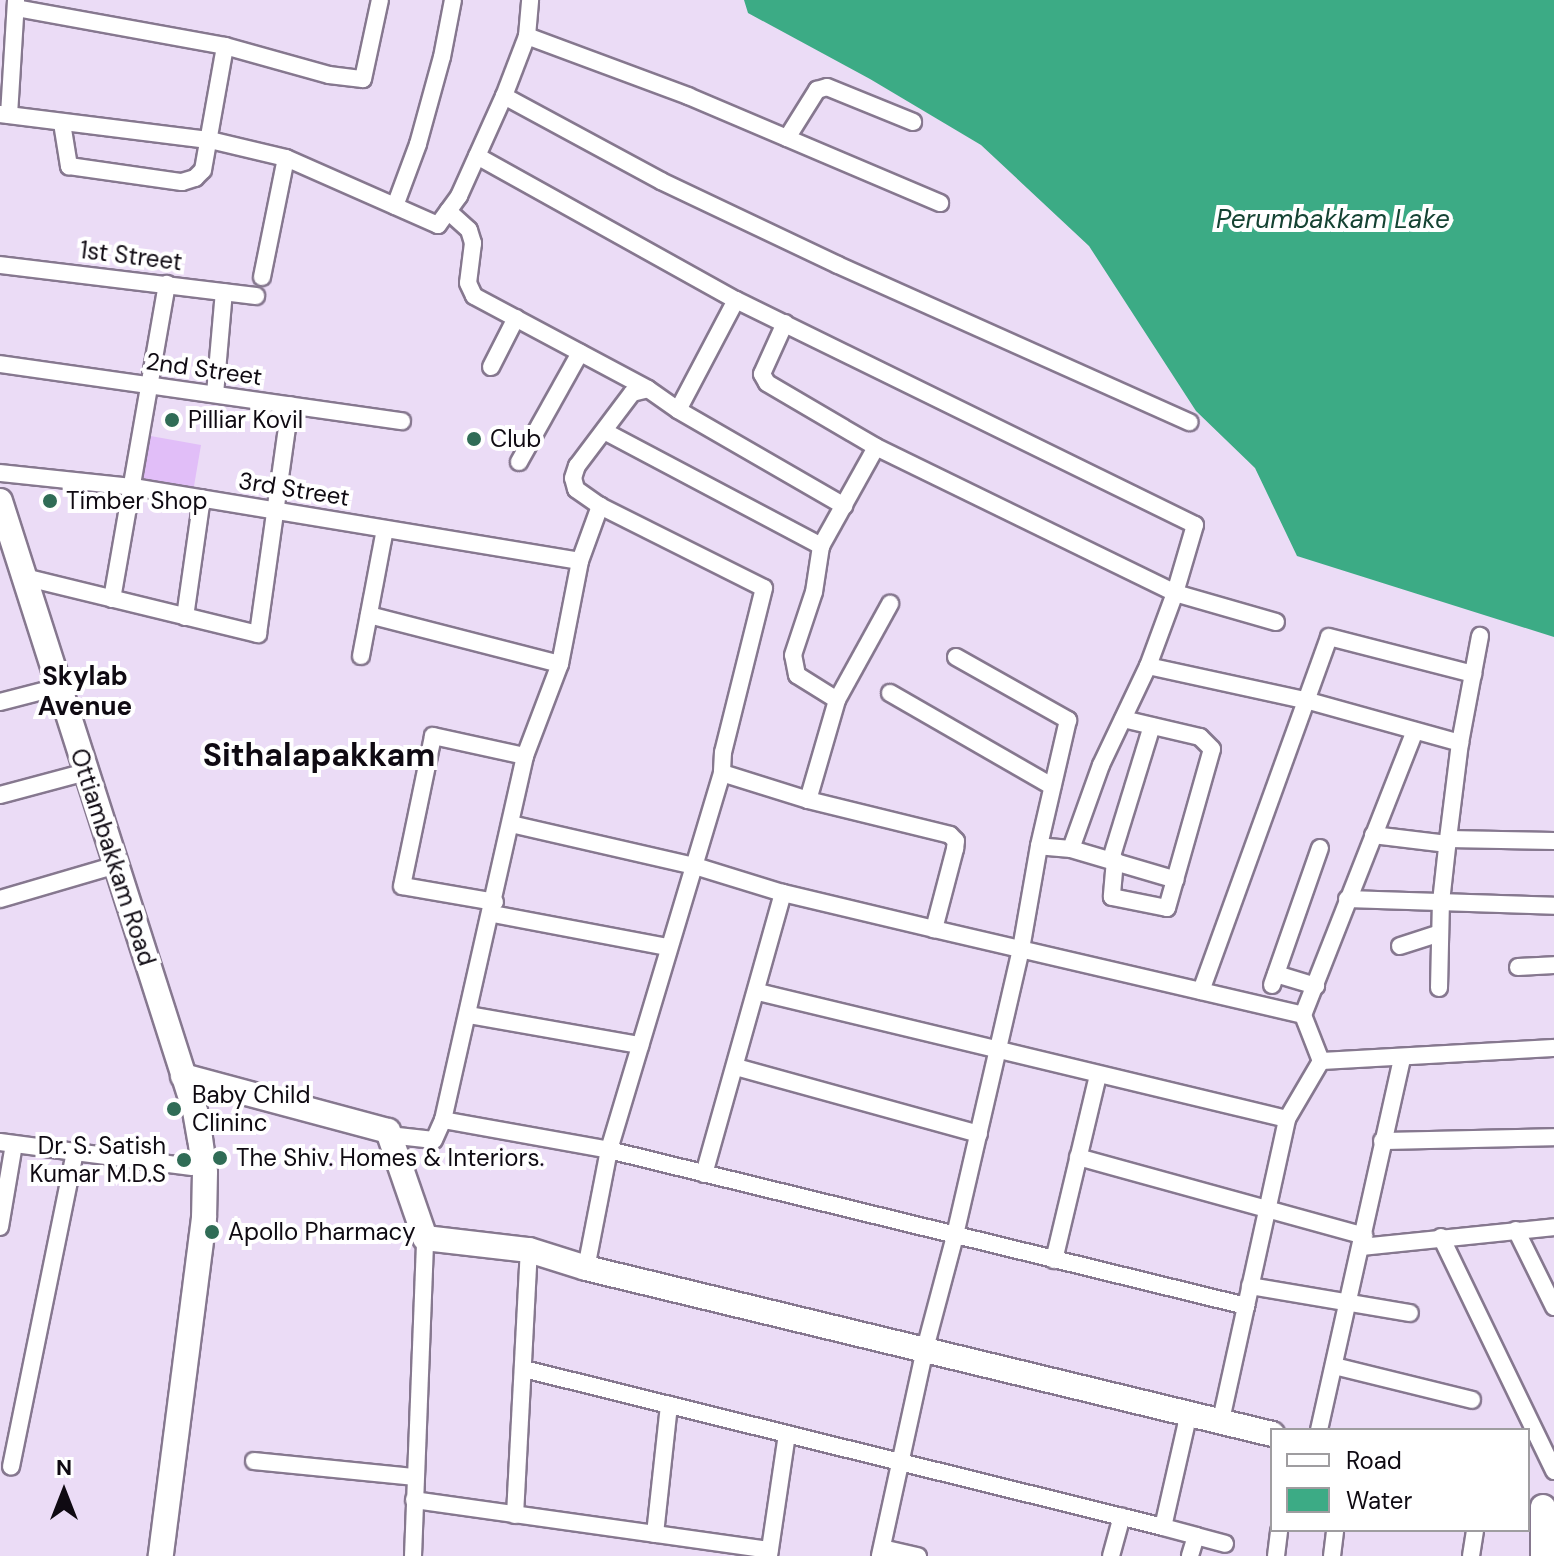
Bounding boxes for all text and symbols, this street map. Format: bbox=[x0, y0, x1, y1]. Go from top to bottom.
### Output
water label: Perumbakkam Lake bbox=[1216, 204, 1450, 236]
street label: 1st Street bbox=[78, 235, 184, 277]
street label: 2nd Street bbox=[144, 347, 264, 391]
place label: Pilliar Kovil bbox=[188, 406, 303, 434]
marker: Pilliar Kovil bbox=[163, 411, 181, 429]
place label: Club bbox=[490, 425, 541, 453]
marker: Club bbox=[465, 430, 483, 448]
street label: 3rd Street bbox=[236, 466, 352, 512]
place label: Timber Shop bbox=[66, 487, 208, 515]
marker: Timber Shop bbox=[41, 492, 59, 510]
district label: Skylab Avenue bbox=[38, 661, 132, 722]
district label: Sithalapakkam bbox=[203, 736, 435, 774]
street label: Ottiambakkam Road bbox=[64, 745, 162, 969]
place label: Baby Child Clininc bbox=[192, 1081, 310, 1137]
marker: Baby Child Clininc bbox=[163, 1098, 185, 1120]
place label: Dr. S. Satish Kumar M.D.S bbox=[30, 1132, 166, 1188]
place label: The Shiv. Homes & Interiors. bbox=[236, 1144, 544, 1172]
marker: Dr. S. Satish Kumar M.D.S bbox=[173, 1149, 195, 1171]
marker: The Shiv. Homes & Interiors. bbox=[211, 1149, 229, 1167]
place label: Apollo Pharmacy bbox=[228, 1218, 416, 1246]
marker: Apollo Pharmacy bbox=[203, 1223, 221, 1241]
legend bbox=[1270, 1428, 1530, 1532]
text: Road bbox=[1346, 1445, 1402, 1476]
north arrow bbox=[24, 1452, 104, 1532]
text: N bbox=[56, 1453, 72, 1482]
text: Water bbox=[1346, 1485, 1412, 1516]

